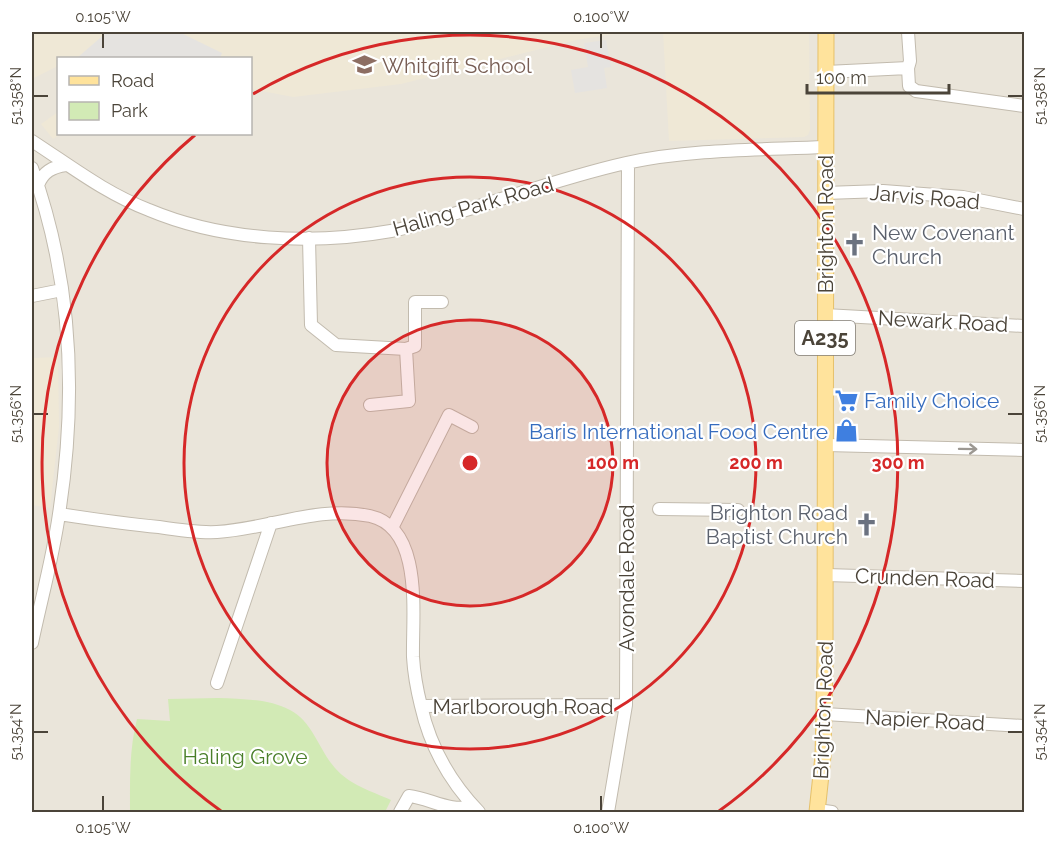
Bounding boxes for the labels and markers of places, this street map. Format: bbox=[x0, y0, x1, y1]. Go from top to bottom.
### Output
school or university icon: Whitgift School bbox=[351, 52, 377, 78]
place label: Whitgift School bbox=[382, 53, 532, 78]
place label: New Covenant Church bbox=[872, 220, 1014, 269]
church icon: New Covenant Church bbox=[841, 231, 867, 257]
supermarket icon: Family Choice bbox=[833, 387, 859, 413]
place label: Family Choice bbox=[864, 388, 999, 413]
shop icon: Baris International Food Centre bbox=[833, 418, 859, 444]
place label: Baris International Food Centre bbox=[529, 419, 828, 444]
centre of rings bbox=[460, 453, 480, 473]
place label: Brighton Road Baptist Church bbox=[706, 500, 848, 549]
church icon: Brighton Road Baptist Church bbox=[853, 511, 879, 537]

